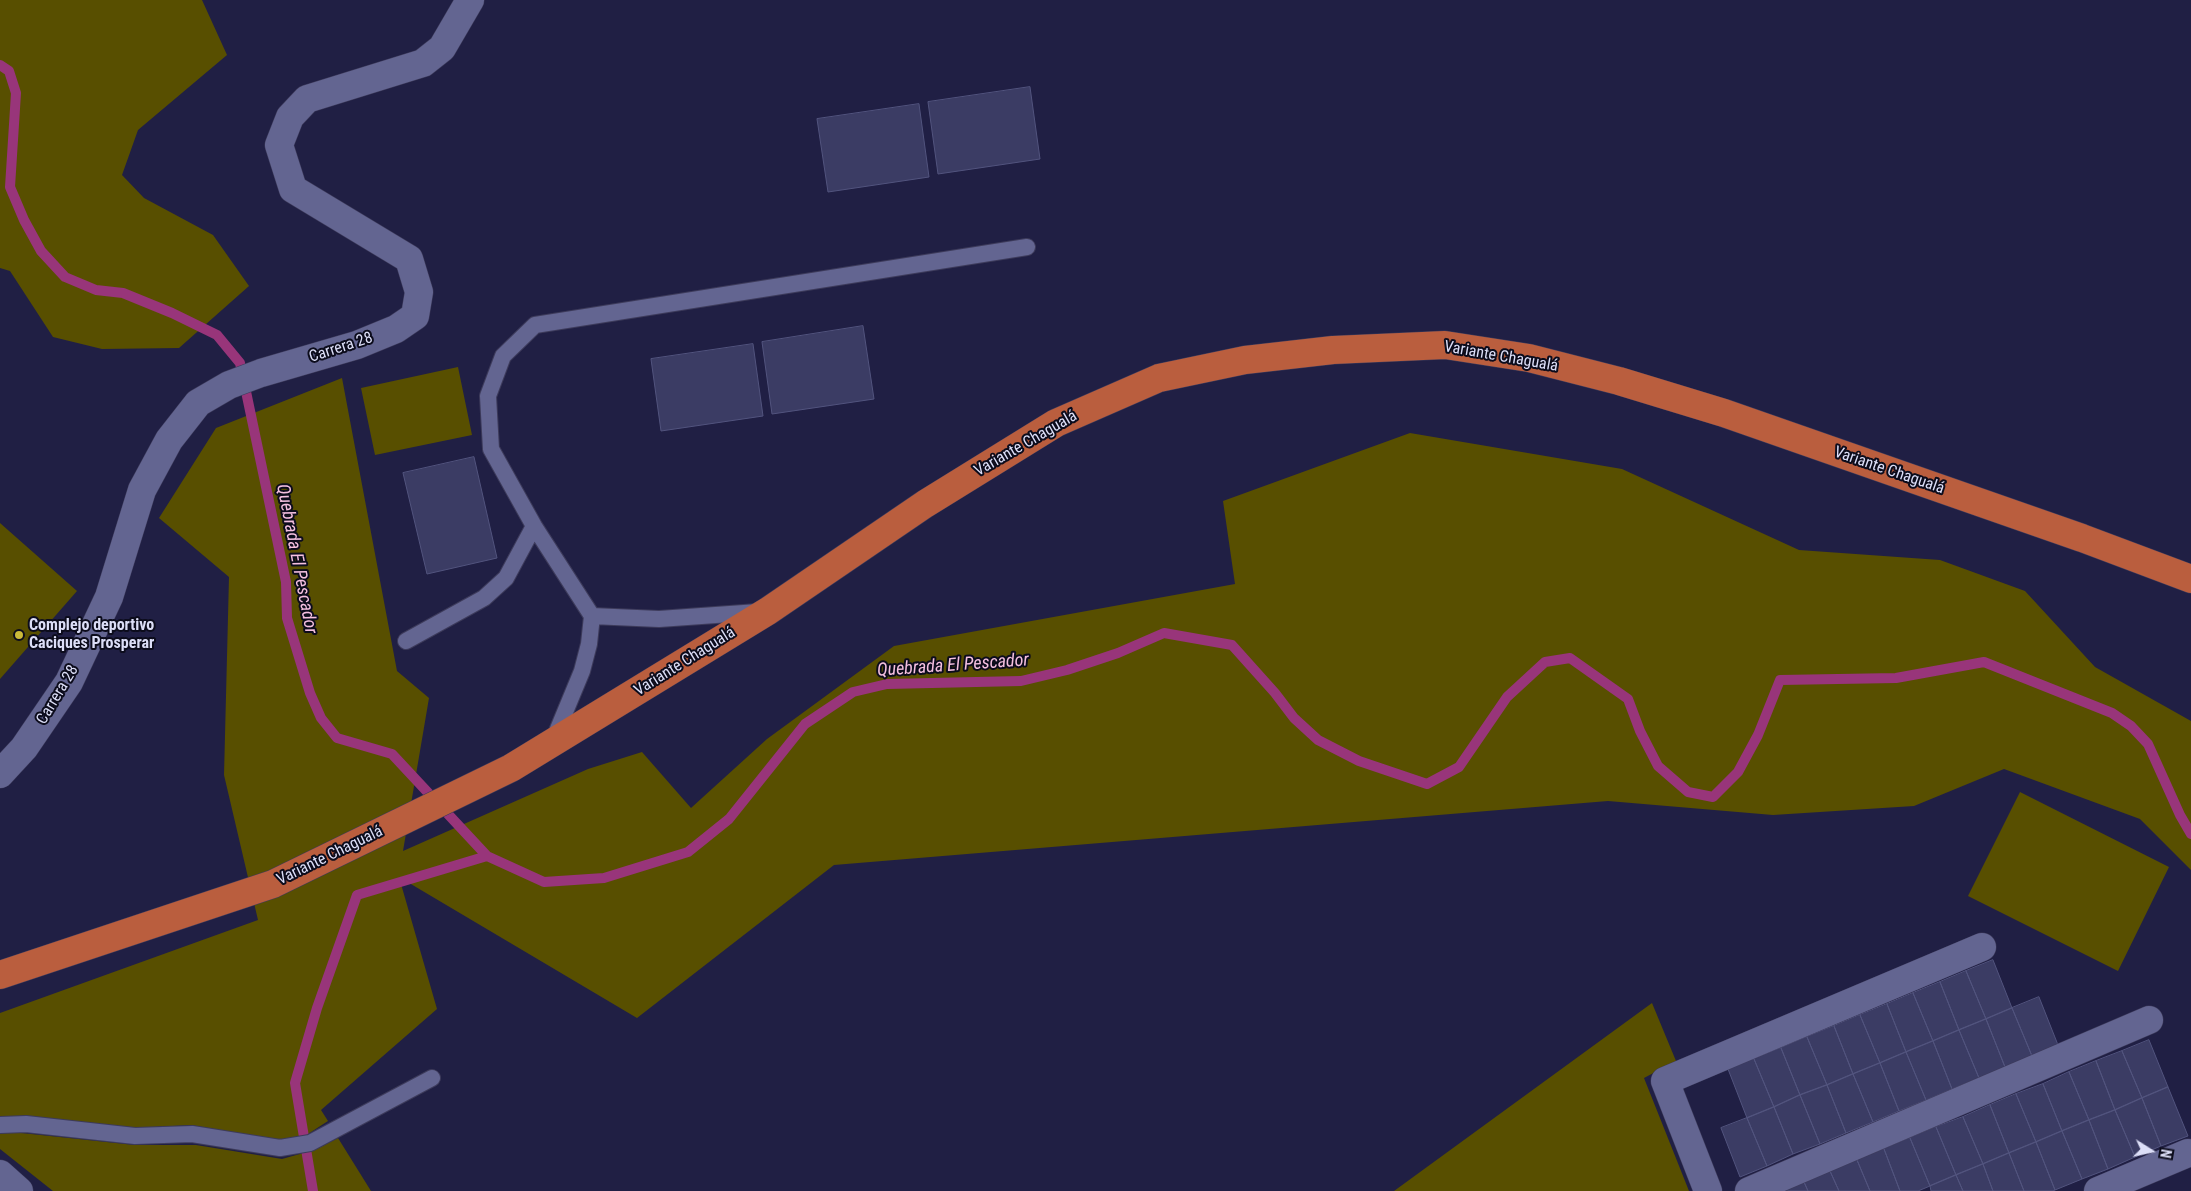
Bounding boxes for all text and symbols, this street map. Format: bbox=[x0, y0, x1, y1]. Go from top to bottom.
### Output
street label: Carrera 28 bbox=[307, 329, 375, 367]
street label: Variante Chagualá bbox=[1443, 338, 1559, 376]
street label: Variante Chagualá bbox=[971, 407, 1081, 481]
street label: Variante Chagualá bbox=[1831, 443, 1947, 499]
water label: Quebrada El Pescador bbox=[271, 482, 321, 636]
place label: Complejo deportivo Caciques Prosperar bbox=[29, 616, 154, 654]
street label: Variante Chagualá bbox=[631, 623, 739, 701]
marker: Complejo deportivo Caciques Prosperar bbox=[13, 629, 25, 641]
water label: Quebrada El Pescador bbox=[877, 650, 1029, 682]
street label: Carrera 28 bbox=[33, 662, 83, 728]
street label: Variante Chagualá bbox=[274, 822, 386, 890]
north arrow bbox=[2126, 1126, 2176, 1176]
text: N bbox=[2157, 1148, 2174, 1159]

